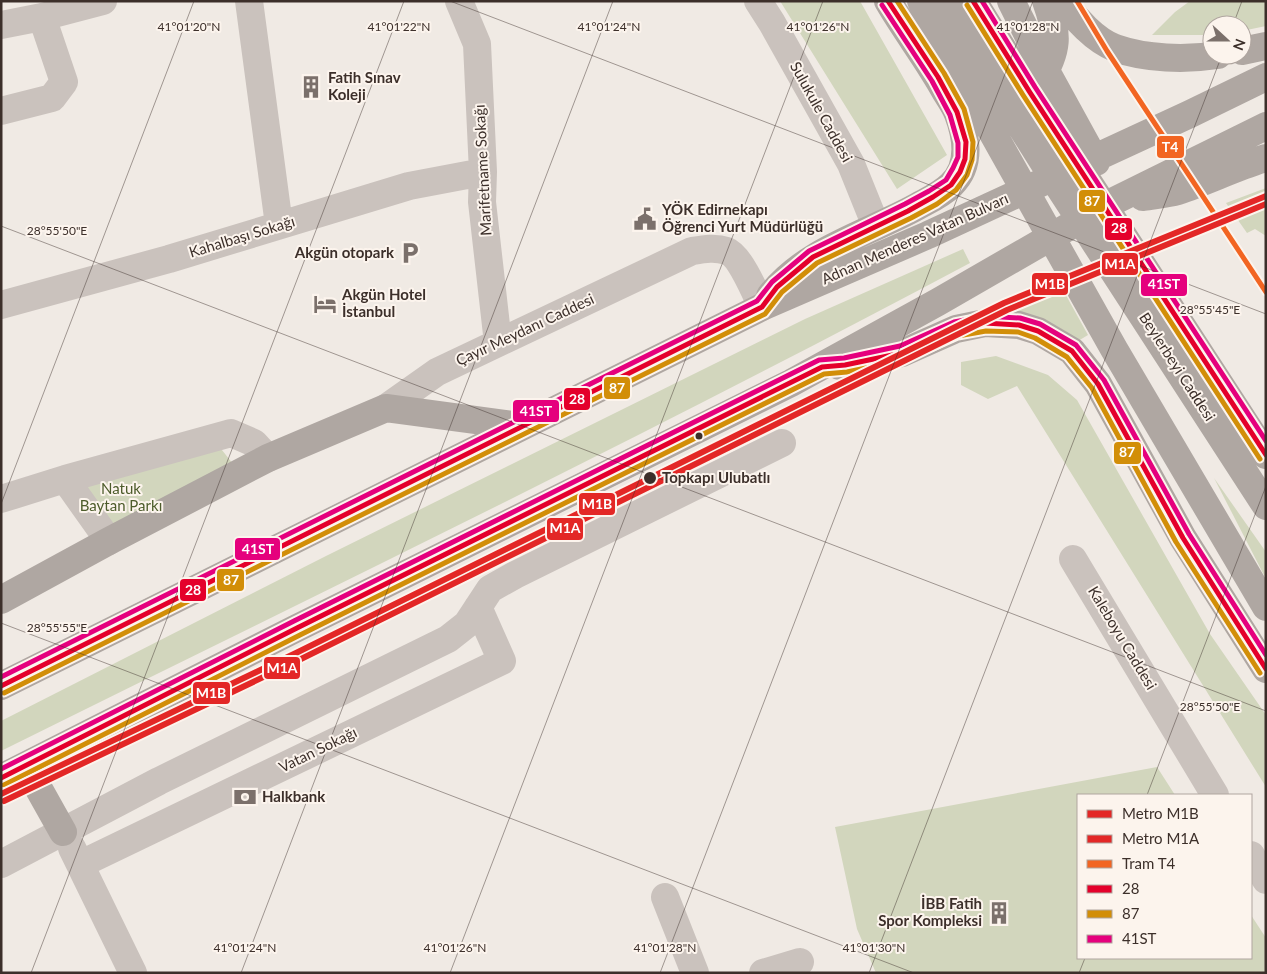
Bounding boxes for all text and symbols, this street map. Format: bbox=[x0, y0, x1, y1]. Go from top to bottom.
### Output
north arrow bbox=[1202, 15, 1252, 65]
text: 41°01'20"N bbox=[158, 19, 220, 34]
text: 41°01'22"N bbox=[368, 19, 430, 34]
text: 41°01'24"N bbox=[578, 19, 640, 34]
text: 41°01'26"N bbox=[787, 19, 849, 34]
text: 41°01'28"N bbox=[997, 19, 1059, 34]
text: N bbox=[1230, 37, 1249, 53]
street label: Sulukule Caddesi bbox=[787, 58, 857, 165]
place label: Fatih Sınav Koleji bbox=[328, 68, 401, 103]
building icon: Fatih Sınav Koleji bbox=[298, 74, 324, 100]
street label: Marifetname Sokağı bbox=[470, 104, 494, 236]
line badge: T4 bbox=[1156, 135, 1185, 159]
text: T4 bbox=[1162, 138, 1178, 155]
street label: Adnan Menderes Vatan Bulvarı bbox=[818, 189, 1011, 288]
line badge: 87 bbox=[1078, 189, 1106, 213]
text: 87 bbox=[1084, 192, 1100, 209]
place label: YÖK Edirnekapı Öğrenci Yurt Müdürlüğü bbox=[661, 200, 823, 235]
public building icon: YÖK Edirnekapı Öğrenci Yurt Müdürlüğü bbox=[632, 206, 658, 232]
street label: Kahalbaşı Sokağı bbox=[187, 211, 297, 261]
line badge: 28 bbox=[1104, 217, 1133, 241]
text: 28 bbox=[1111, 219, 1127, 236]
text: 28°55'50"E bbox=[27, 223, 87, 238]
parking icon: Akgün otopark bbox=[397, 240, 423, 266]
place label: Akgün otopark bbox=[294, 243, 395, 261]
line badge: M1A bbox=[1101, 252, 1139, 276]
text: M1A bbox=[1104, 255, 1136, 272]
line badge: M1B bbox=[1031, 272, 1069, 296]
line badge: 41ST bbox=[1140, 273, 1188, 297]
text: M1B bbox=[1035, 275, 1065, 292]
text: 41ST bbox=[1148, 275, 1181, 292]
place label: Akgün Hotel İstanbul bbox=[341, 285, 426, 320]
street label: Çayır Meydanı Caddesi bbox=[453, 289, 597, 369]
hotel icon: Akgün Hotel İstanbul bbox=[312, 291, 338, 317]
text: 28°55'45"E bbox=[1180, 302, 1240, 317]
street label: Beylerbeyi Caddesi bbox=[1136, 309, 1220, 424]
line badge: 87 bbox=[603, 376, 631, 400]
text: 87 bbox=[609, 379, 625, 396]
line badge: 28 bbox=[563, 387, 591, 411]
text: 28 bbox=[569, 390, 585, 407]
line badge: 41ST bbox=[512, 399, 560, 423]
text: 41ST bbox=[520, 402, 553, 419]
unlabelled marker bbox=[694, 431, 704, 441]
line badge: 87 bbox=[1113, 441, 1142, 465]
text: 87 bbox=[1119, 443, 1135, 460]
place label: Topkapı Ulubatlı bbox=[662, 468, 770, 486]
marker: Topkapı Ulubatlı bbox=[642, 470, 658, 486]
park label: Natuk Baytan Parkı bbox=[80, 479, 162, 514]
line badge: M1B bbox=[578, 492, 616, 516]
text: M1B bbox=[582, 495, 612, 512]
line badge: M1A bbox=[546, 517, 584, 541]
text: M1A bbox=[549, 519, 581, 536]
line badge: 41ST bbox=[234, 537, 281, 561]
text: 41ST bbox=[242, 540, 275, 557]
line badge: 87 bbox=[216, 568, 245, 592]
text: 87 bbox=[223, 571, 239, 588]
line badge: 28 bbox=[179, 578, 207, 602]
text: 28 bbox=[185, 581, 201, 598]
street label: Kaleboyu Caddesi bbox=[1085, 582, 1161, 693]
text: 28°55'55"E bbox=[27, 620, 87, 635]
line badge: M1A bbox=[263, 656, 301, 680]
text: M1A bbox=[266, 659, 298, 676]
line badge: M1B bbox=[192, 681, 231, 705]
text: M1B bbox=[196, 684, 226, 701]
text: 28°55'50"E bbox=[1180, 699, 1240, 714]
street label: Vatan Sokağı bbox=[276, 722, 360, 776]
bank icon: Halkbank bbox=[232, 784, 258, 810]
place label: Halkbank bbox=[262, 787, 326, 805]
legend bbox=[1077, 794, 1252, 959]
text: Metro M1B bbox=[1122, 804, 1199, 822]
text: Metro M1A bbox=[1122, 829, 1200, 847]
text: Tram T4 bbox=[1122, 854, 1176, 872]
text: 28 bbox=[1122, 879, 1139, 897]
place label: İBB Fatih Spor Kompleksi bbox=[878, 894, 982, 929]
building icon: İBB Fatih Spor Kompleksi bbox=[986, 900, 1012, 926]
text: 87 bbox=[1122, 904, 1140, 922]
text: 41ST bbox=[1122, 929, 1157, 947]
text: 41°01'24"N bbox=[214, 940, 276, 955]
text: 41°01'26"N bbox=[424, 940, 486, 955]
text: 41°01'28"N bbox=[634, 940, 696, 955]
text: 41°01'30"N bbox=[843, 940, 905, 955]

